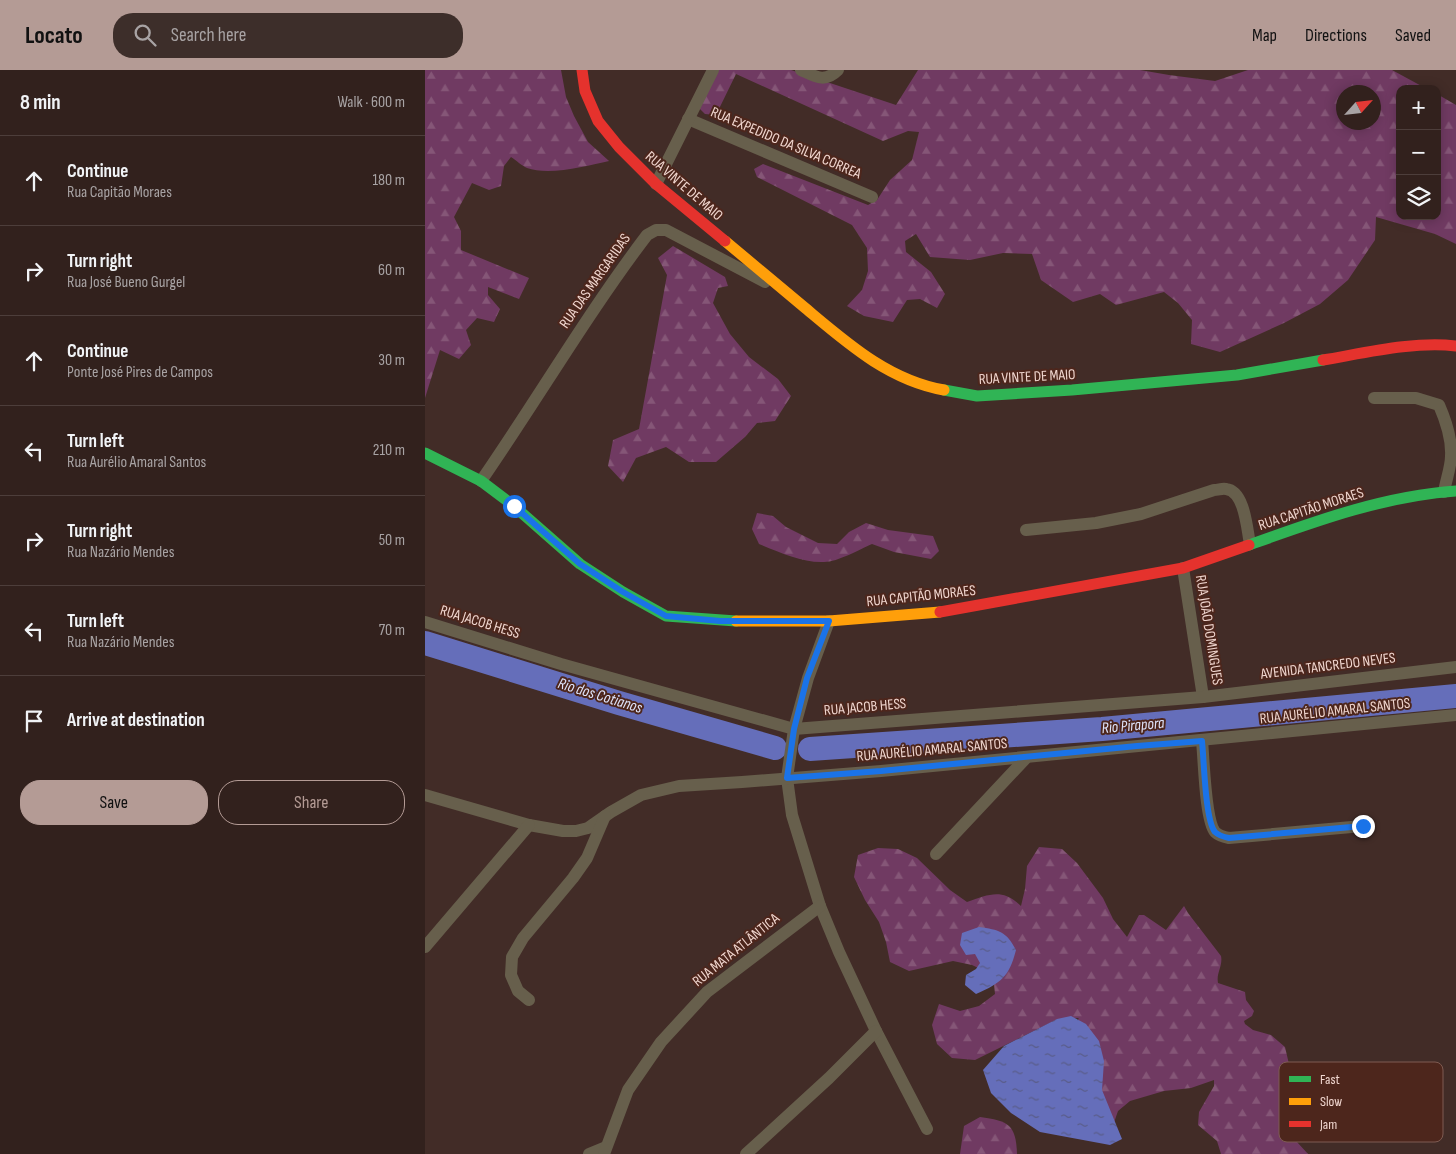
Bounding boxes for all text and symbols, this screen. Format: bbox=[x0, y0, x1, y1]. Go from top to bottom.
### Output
search box bbox=[113, 13, 463, 58]
text: Locato bbox=[25, 21, 83, 50]
icon: search bbox=[131, 21, 159, 49]
text: Search here bbox=[171, 24, 246, 47]
text: Map bbox=[1252, 25, 1277, 46]
text: Directions bbox=[1305, 25, 1367, 46]
text: Saved bbox=[1395, 25, 1431, 46]
north arrow bbox=[1336, 85, 1381, 130]
map controls bbox=[1396, 85, 1441, 220]
button: + bbox=[1396, 85, 1441, 130]
text: 8 min bbox=[20, 90, 61, 115]
text: Walk · 600 m bbox=[337, 93, 405, 112]
street label: RUA EXPEDIDO DA SILVA CORREA bbox=[708, 103, 865, 184]
button: − bbox=[1396, 130, 1441, 175]
street label: RUA VINTE DE MAIO bbox=[641, 147, 727, 225]
text: Continue bbox=[67, 160, 128, 183]
icon: ahead bbox=[20, 167, 48, 195]
text: 180 m bbox=[372, 171, 405, 190]
button: layers bbox=[1396, 175, 1441, 220]
text: Rua Capitão Moraes bbox=[67, 183, 172, 202]
street label: RUA DAS MARGARIDAS bbox=[555, 230, 635, 332]
text: Turn right bbox=[67, 250, 132, 273]
icon: right bbox=[20, 257, 48, 285]
text: 60 m bbox=[378, 261, 405, 280]
text: Rua José Bueno Gurgel bbox=[67, 273, 185, 292]
text: Continue bbox=[67, 340, 128, 363]
icon: ahead bbox=[20, 347, 48, 375]
text: 30 m bbox=[378, 351, 405, 370]
text: Ponte José Pires de Campos bbox=[67, 363, 213, 382]
street label: RUA VINTE DE MAIO bbox=[978, 365, 1076, 389]
text: Turn left bbox=[67, 430, 124, 453]
icon: left bbox=[20, 437, 48, 465]
text: 210 m bbox=[373, 441, 405, 460]
text: Rua Aurélio Amaral Santos bbox=[67, 453, 206, 472]
street label: RUA CAPITÃO MORAES bbox=[1256, 483, 1366, 535]
route start bbox=[503, 495, 526, 518]
text: Turn right bbox=[67, 520, 132, 543]
icon: right bbox=[20, 527, 48, 555]
text: 50 m bbox=[379, 531, 405, 550]
text: Rua Nazário Mendes bbox=[67, 543, 174, 562]
street label: RUA JOÃO DOMINGUES bbox=[1191, 574, 1227, 686]
street label: RUA CAPITÃO MORAES bbox=[865, 581, 977, 611]
street label: RUA JACOB HESS bbox=[438, 601, 522, 643]
text: Turn left bbox=[67, 610, 124, 633]
icon: left bbox=[20, 617, 48, 645]
text: 70 m bbox=[379, 621, 405, 640]
text: Rua Nazário Mendes bbox=[67, 633, 174, 652]
street label: AVENIDA TANCREDO NEVES bbox=[1258, 648, 1397, 684]
water label: Rio dos Cotianos bbox=[555, 674, 645, 718]
street label: RUA JACOB HESS bbox=[823, 694, 907, 720]
street label: RUA AURÉLIO AMARAL SANTOS bbox=[1259, 694, 1411, 728]
icon: arrive bbox=[20, 707, 48, 735]
text: Arrive at destination bbox=[67, 709, 205, 732]
water label: Rio Pirapora bbox=[1101, 714, 1166, 738]
street label: RUA AURÉLIO AMARAL SANTOS bbox=[856, 734, 1008, 766]
button: Save bbox=[20, 780, 208, 825]
button: Share bbox=[218, 780, 405, 825]
route end bbox=[1352, 815, 1375, 838]
street label: RUA MATA ATLÂNTICA bbox=[689, 909, 784, 991]
legend bbox=[1279, 1062, 1443, 1142]
text: Fast bbox=[1320, 1071, 1340, 1088]
text: Slow bbox=[1320, 1093, 1342, 1110]
text: Jam bbox=[1319, 1116, 1337, 1133]

